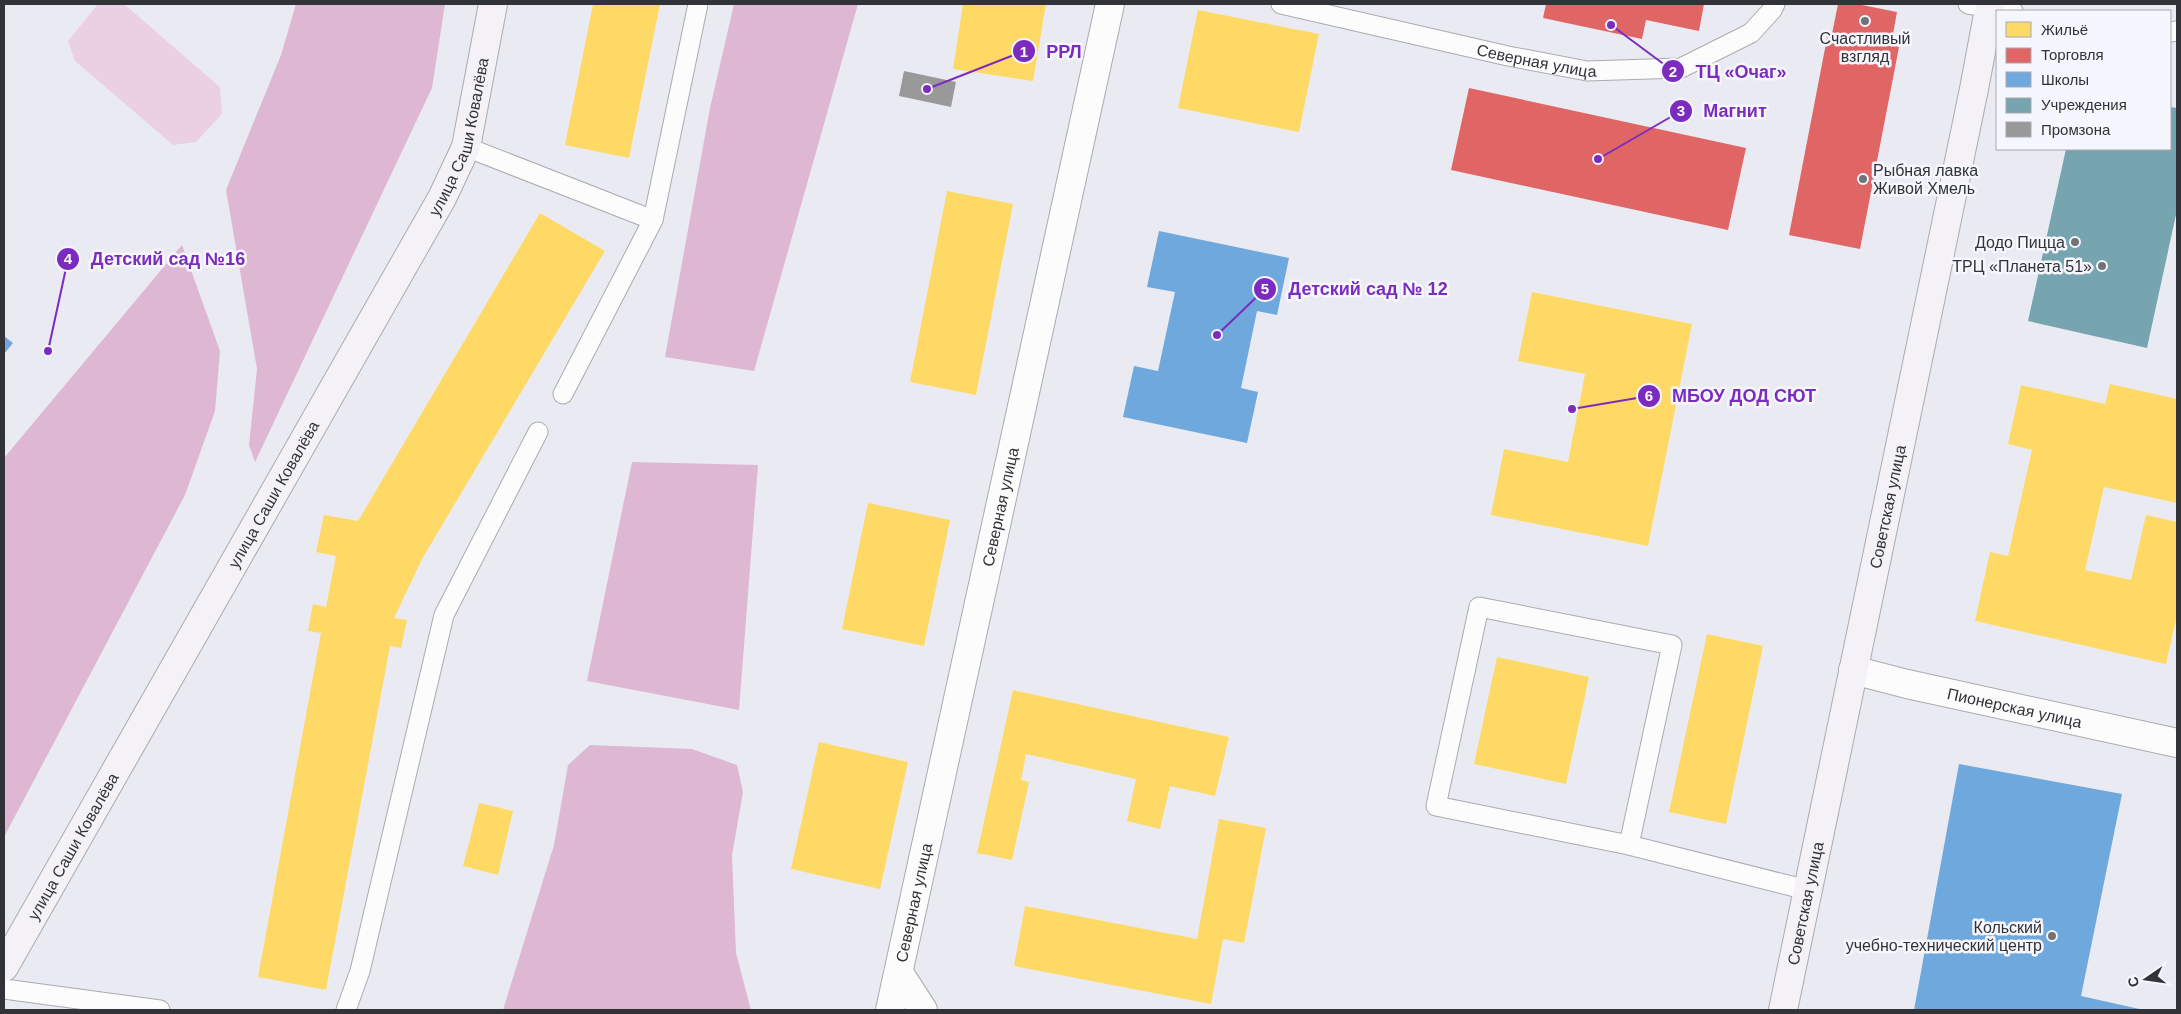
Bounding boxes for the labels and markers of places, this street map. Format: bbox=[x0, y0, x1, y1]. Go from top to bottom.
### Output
marker: Счастливый взгляд bbox=[1859, 15, 1871, 27]
place label: Счастливый взгляд bbox=[1820, 30, 1910, 65]
callout: РРЛ bbox=[1012, 35, 1092, 68]
callout: ТЦ «Очаг» bbox=[1660, 55, 1796, 88]
callout: Магнит bbox=[1668, 95, 1777, 128]
place label: Рыбная лавка Живой Хмель bbox=[1873, 162, 1978, 197]
marker: Рыбная лавка Живой Хмель bbox=[1857, 173, 1869, 185]
place label: Додо Пицца bbox=[1975, 234, 2065, 251]
marker: Додо Пицца bbox=[2069, 236, 2081, 248]
callout: Детский сад №16 bbox=[56, 242, 255, 275]
place label: ТРЦ «Планета 51» bbox=[1952, 258, 2092, 275]
marker: ТРЦ «Планета 51» bbox=[2096, 260, 2108, 272]
callout: Детский сад № 12 bbox=[1253, 272, 1457, 305]
callout: МБОУ ДОД СЮТ bbox=[1637, 379, 1826, 412]
place label: Кольский учебно-технический центр bbox=[1846, 919, 2042, 954]
marker: Кольский учебно-технический центр bbox=[2046, 930, 2058, 942]

